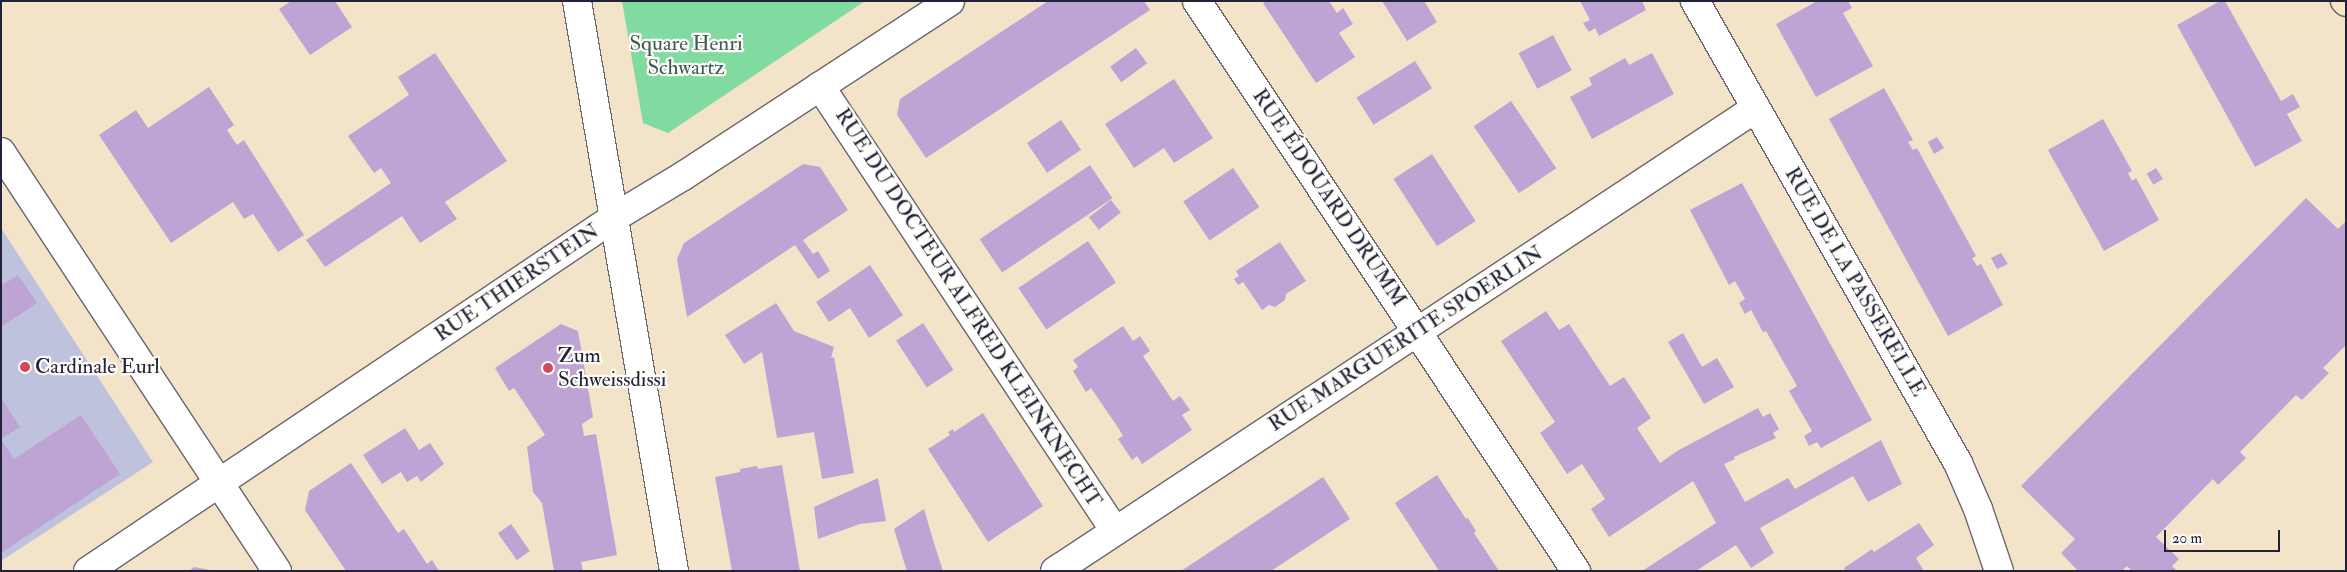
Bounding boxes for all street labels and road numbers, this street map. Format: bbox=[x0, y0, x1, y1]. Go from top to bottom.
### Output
street label: RUE ÉDOUARD DRUMM bbox=[1247, 84, 1411, 312]
street label: RUE DU DOCTEUR ALFRED KLEINKNECHT bbox=[829, 104, 1107, 512]
street label: RUE DE LA PASSERELLE bbox=[1779, 163, 1931, 401]
street label: RUE THIERSTEIN bbox=[430, 219, 604, 347]
street label: RUE MARGUERITE SPOERLIN bbox=[1264, 241, 1548, 437]

